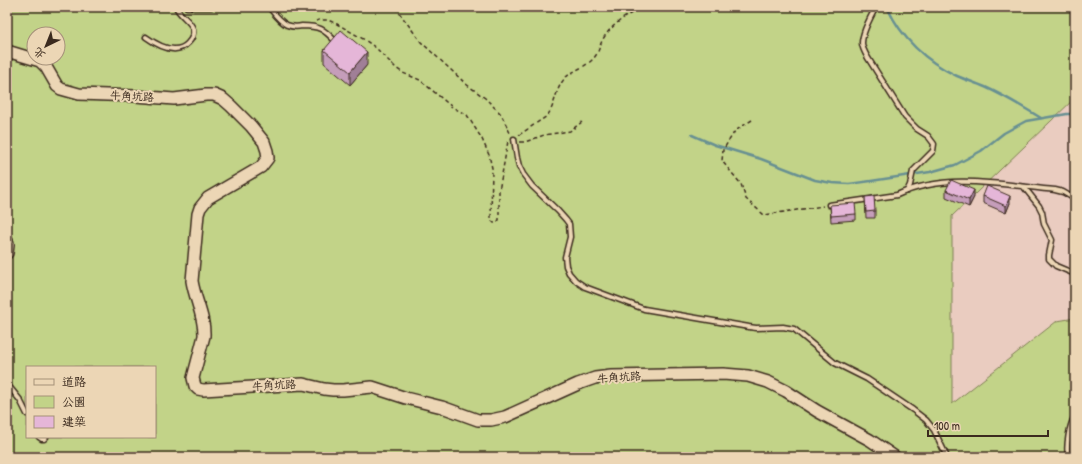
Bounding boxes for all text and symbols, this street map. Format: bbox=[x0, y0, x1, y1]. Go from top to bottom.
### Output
north arrow bbox=[26, 26, 66, 66]
text: 北 bbox=[30, 44, 48, 62]
street label: 牛角坑路 bbox=[110, 88, 154, 104]
legend bbox=[26, 366, 156, 438]
street label: 牛角坑路 bbox=[597, 368, 641, 386]
text: 道路 bbox=[62, 373, 86, 390]
street label: 牛角坑路 bbox=[252, 377, 296, 393]
text: 公園 bbox=[62, 393, 86, 410]
scale bar bbox=[928, 412, 1048, 438]
text: 建築 bbox=[62, 413, 86, 430]
text: 100 m bbox=[934, 417, 960, 434]

